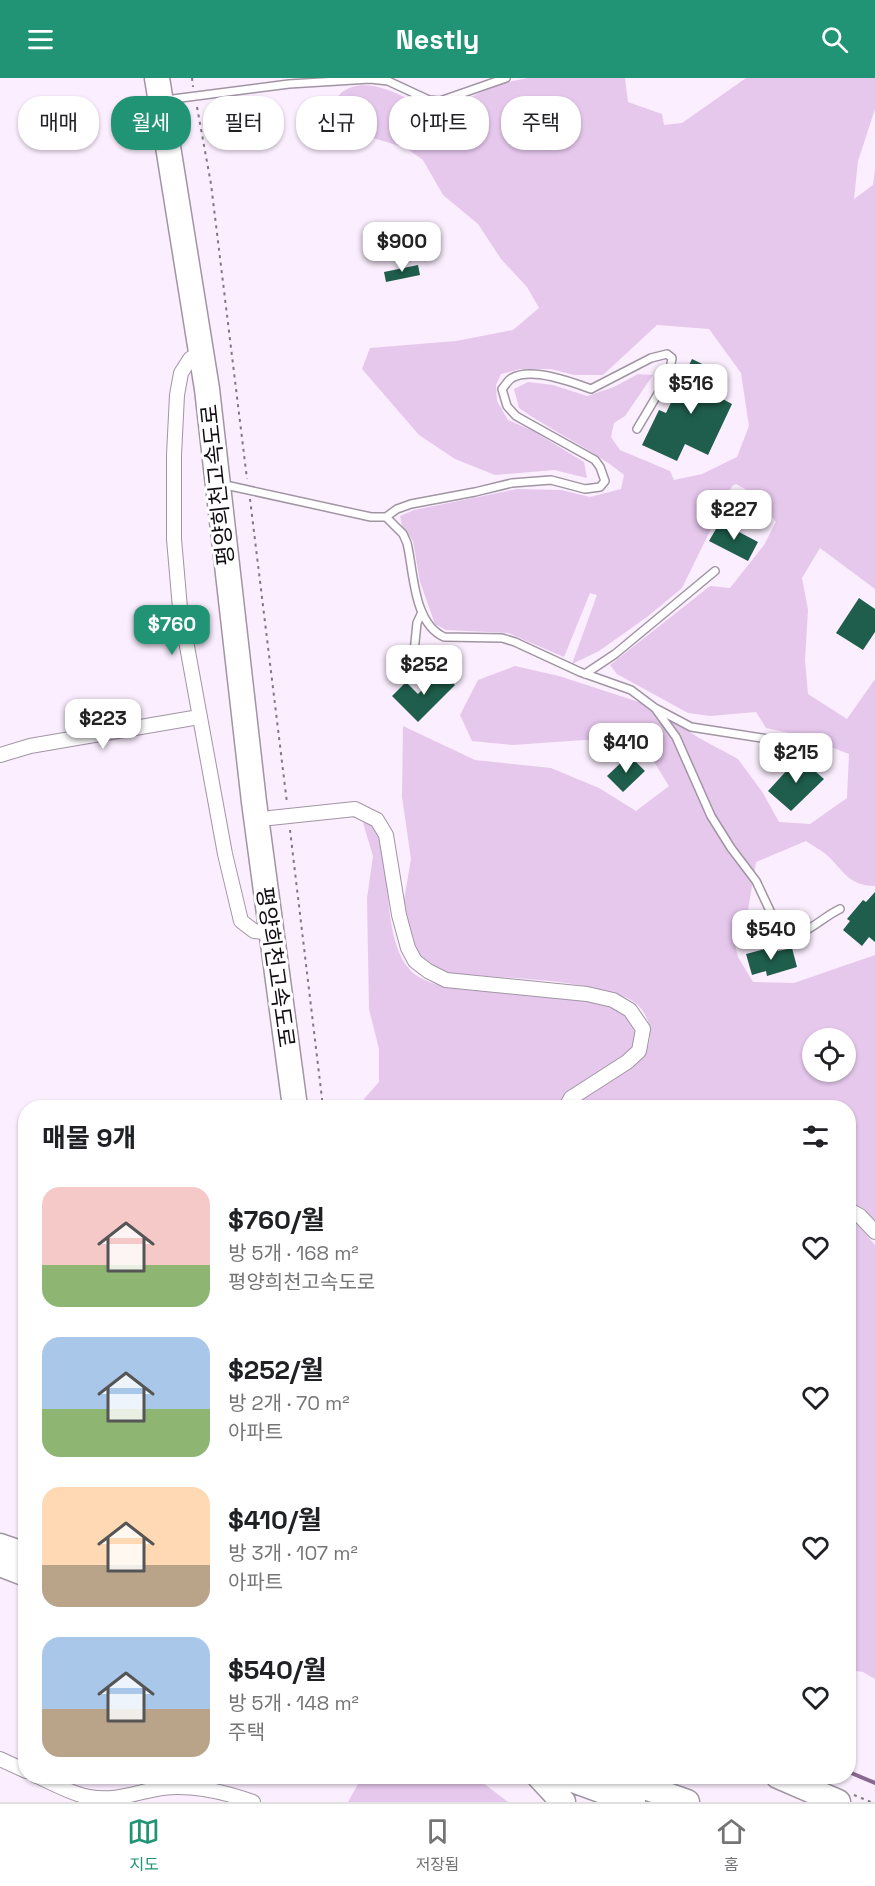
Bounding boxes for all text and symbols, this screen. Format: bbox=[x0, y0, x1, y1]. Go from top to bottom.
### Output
text: Nestly bbox=[396, 22, 479, 57]
icon: menu bbox=[24, 23, 57, 56]
icon: search bbox=[818, 23, 851, 56]
chip: 매매 bbox=[18, 96, 99, 150]
chip: 월세 bbox=[111, 96, 191, 150]
chip: 필터 bbox=[203, 96, 284, 150]
chip: 신규 bbox=[296, 96, 377, 150]
chip: 아파트 bbox=[389, 96, 489, 150]
chip: 주택 bbox=[501, 96, 581, 150]
pin: $900 bbox=[366, 222, 438, 273]
text: $900 bbox=[377, 228, 427, 254]
pin: $516 bbox=[655, 364, 727, 415]
text: $516 bbox=[668, 370, 714, 396]
street label: 평양희천고속도로 bbox=[195, 403, 239, 567]
pin: $227 bbox=[698, 490, 770, 541]
text: $227 bbox=[711, 496, 757, 522]
pin: $760 bbox=[136, 605, 208, 656]
text: $760 bbox=[148, 611, 196, 637]
pin: $252 bbox=[388, 645, 460, 696]
text: $252 bbox=[400, 651, 448, 677]
pin: $223 bbox=[67, 699, 139, 750]
text: $223 bbox=[79, 705, 127, 731]
pin: $410 bbox=[590, 723, 662, 774]
text: $410 bbox=[603, 729, 649, 755]
pin: $215 bbox=[760, 733, 832, 784]
text: $215 bbox=[773, 739, 819, 765]
street label: 평양희천고속도로 bbox=[251, 885, 301, 1049]
pin: $540 bbox=[735, 910, 807, 961]
text: $540 bbox=[746, 916, 796, 942]
map controls bbox=[802, 1028, 856, 1082]
button: locate bbox=[802, 1028, 856, 1082]
icon: filters bbox=[799, 1120, 832, 1153]
text: 매물 9개 bbox=[42, 1121, 136, 1155]
text: $760/월 bbox=[228, 1203, 325, 1237]
icon: home bbox=[90, 1211, 162, 1283]
icon: heart bbox=[799, 1231, 832, 1264]
text: 방 5개 · 168 m² bbox=[228, 1240, 359, 1266]
text: 평양희천고속도로 bbox=[228, 1269, 375, 1295]
text: $252/월 bbox=[228, 1353, 324, 1387]
icon: home bbox=[90, 1361, 162, 1433]
icon: heart bbox=[799, 1381, 832, 1414]
text: 방 2개 · 70 m² bbox=[228, 1390, 350, 1416]
text: 아파트 bbox=[228, 1419, 283, 1445]
text: $410/월 bbox=[228, 1503, 322, 1537]
icon: home bbox=[90, 1511, 162, 1583]
icon: heart bbox=[799, 1531, 832, 1564]
text: 방 3개 · 107 m² bbox=[228, 1540, 358, 1566]
text: 아파트 bbox=[228, 1569, 283, 1595]
text: $540/월 bbox=[228, 1653, 327, 1687]
icon: home bbox=[90, 1661, 162, 1733]
icon: heart bbox=[799, 1681, 832, 1714]
text: 방 5개 · 148 m² bbox=[228, 1690, 359, 1716]
text: 주택 bbox=[228, 1719, 265, 1745]
tab: 지도 bbox=[127, 1815, 160, 1875]
tab: 저장됨 bbox=[415, 1815, 460, 1875]
tab: 홈 bbox=[715, 1815, 748, 1875]

